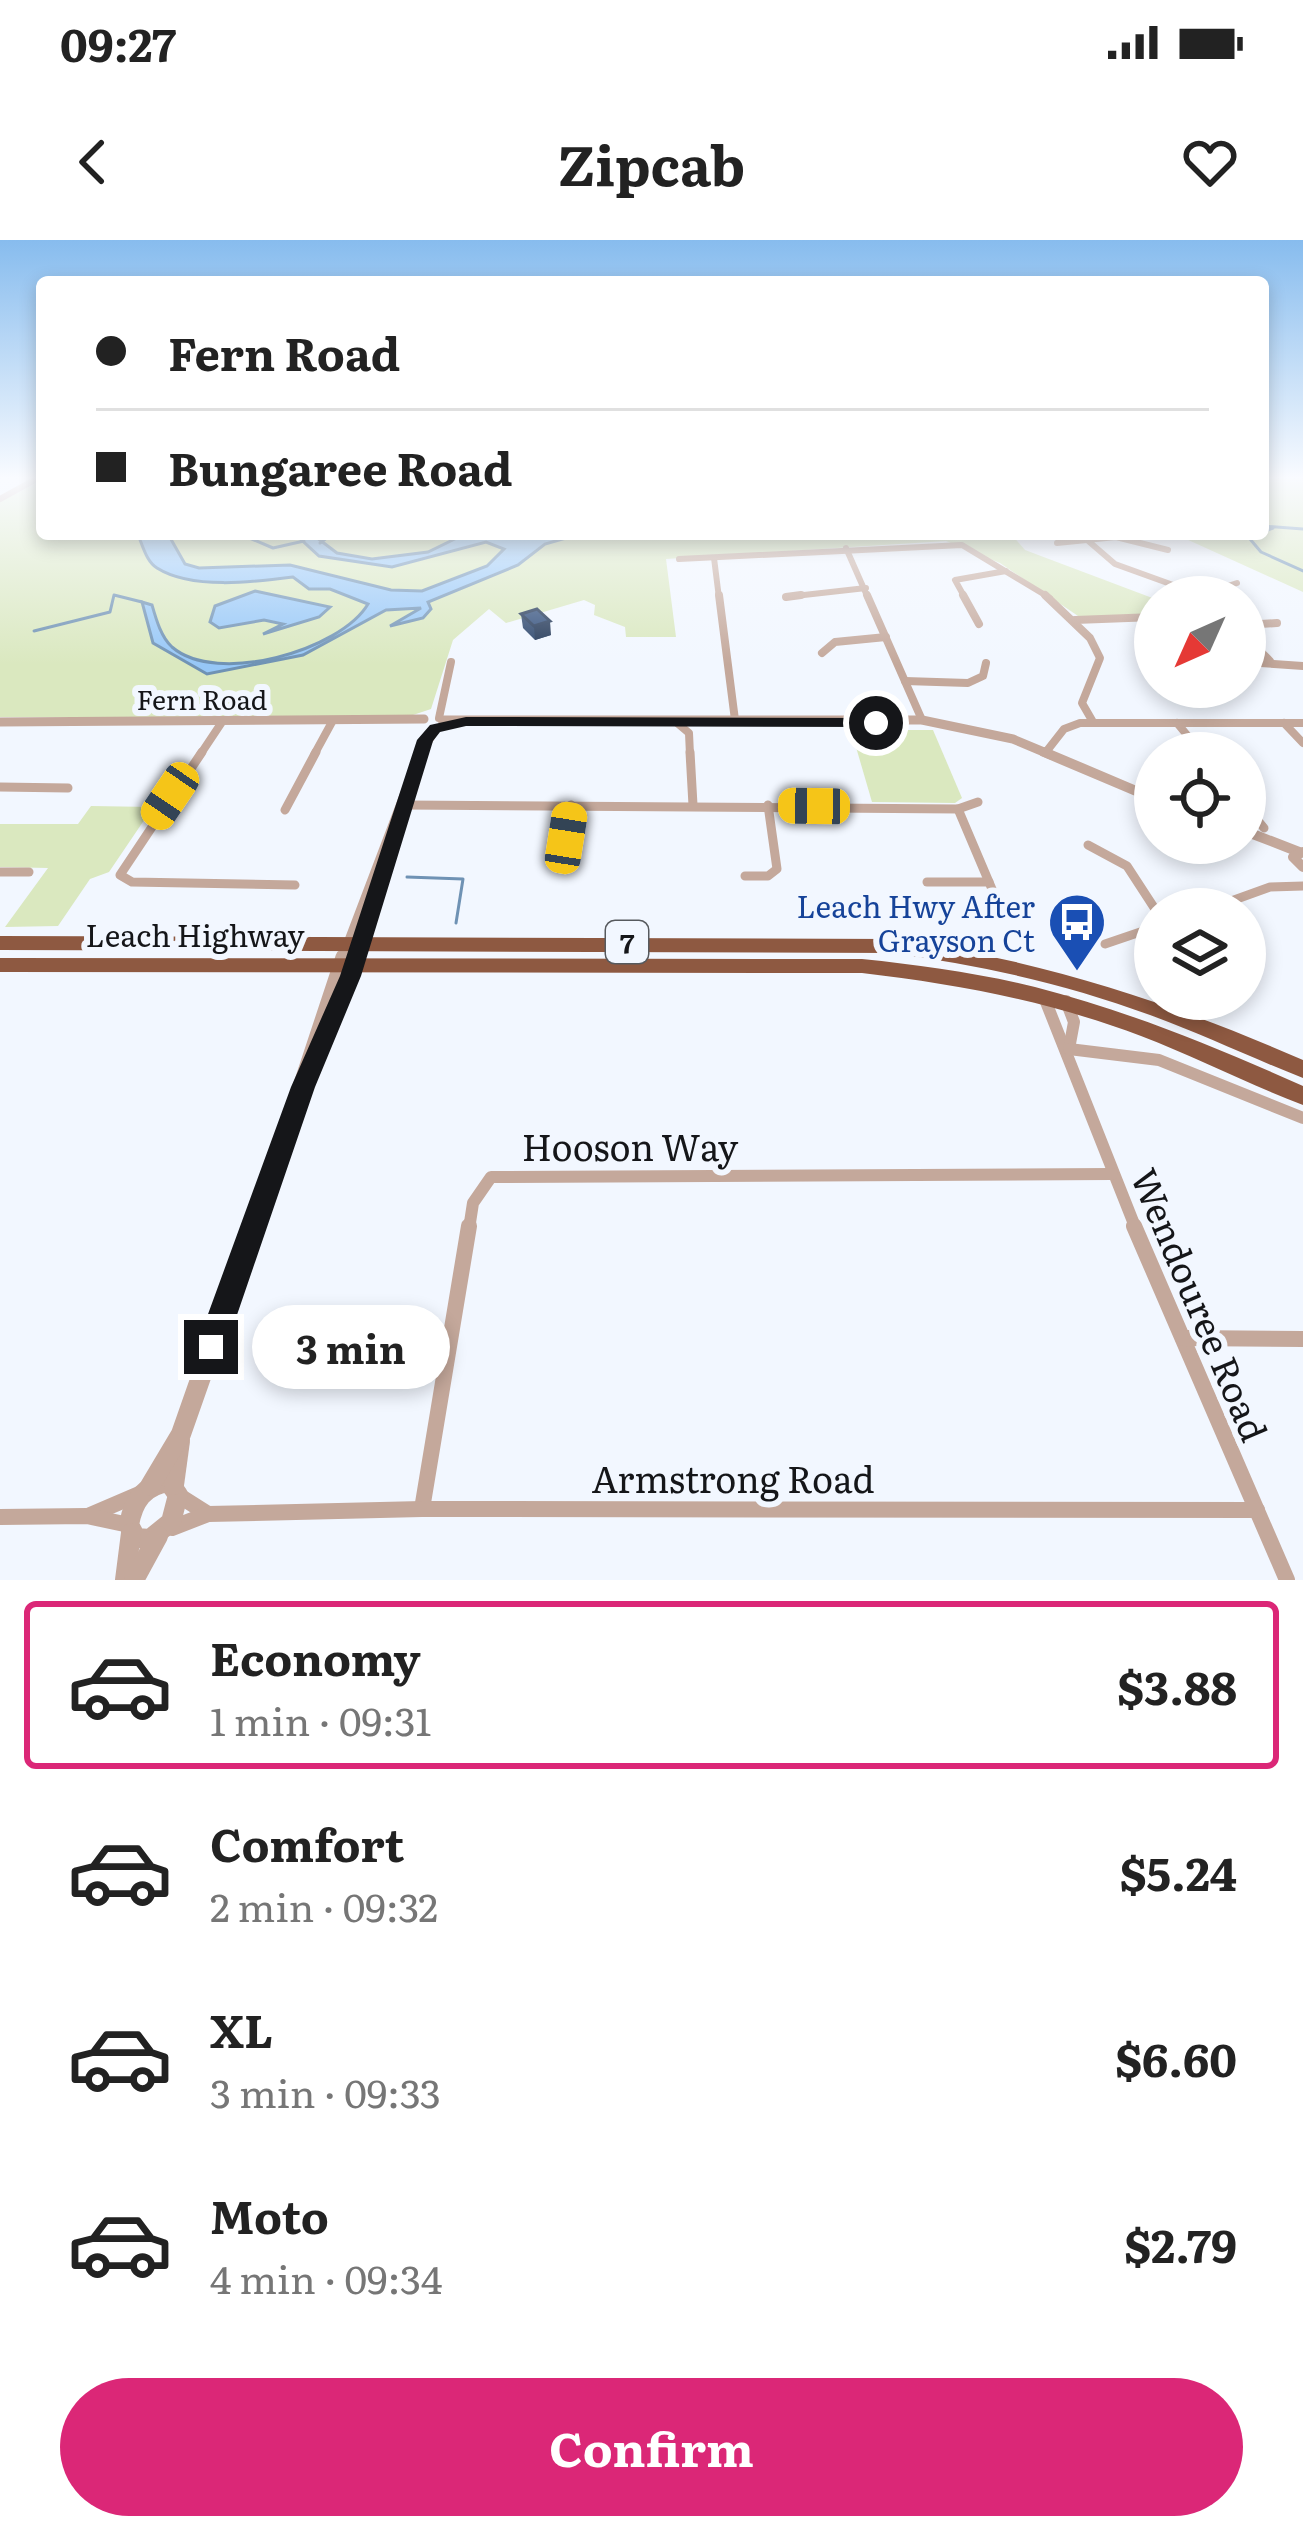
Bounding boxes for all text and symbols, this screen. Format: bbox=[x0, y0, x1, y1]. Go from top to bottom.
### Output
text: 09:27 bbox=[60, 9, 176, 76]
text: Zipcab bbox=[558, 122, 745, 203]
icon: back bbox=[60, 129, 126, 195]
icon: heart bbox=[1177, 129, 1243, 195]
text: Fern Road bbox=[168, 318, 400, 385]
text: Bungaree Road bbox=[168, 433, 513, 500]
north arrow bbox=[1134, 576, 1266, 708]
map controls bbox=[1134, 576, 1266, 1020]
street label: Fern Road bbox=[137, 678, 267, 718]
route start bbox=[849, 696, 903, 750]
button: locate bbox=[1134, 732, 1266, 864]
car bbox=[135, 756, 205, 836]
car bbox=[778, 787, 850, 825]
car bbox=[543, 800, 589, 876]
place label: Leach Hwy After Grayson Ct bbox=[796, 883, 1035, 961]
button: layers bbox=[1134, 888, 1266, 1020]
bus stop icon: Leach Hwy After Grayson Ct bbox=[1046, 891, 1108, 973]
street label: Leach Highway bbox=[86, 912, 305, 956]
road number: 7 bbox=[606, 921, 648, 963]
street label: Hooson Way bbox=[522, 1119, 738, 1172]
street label: Wendouree Road bbox=[1120, 1159, 1282, 1449]
callout: 3 min bbox=[253, 1305, 451, 1389]
text: 3 min bbox=[296, 1318, 406, 1376]
route end bbox=[184, 1320, 238, 1374]
street label: Armstrong Road bbox=[592, 1451, 874, 1504]
text: Economy bbox=[210, 1623, 421, 1690]
icon: car bbox=[66, 1631, 174, 1739]
text: $3.88 bbox=[1117, 1652, 1237, 1719]
text: 1 min · 09:31 bbox=[210, 1690, 431, 1748]
text: Comfort bbox=[210, 1809, 404, 1876]
icon: car bbox=[66, 1817, 174, 1925]
text: $5.24 bbox=[1120, 1838, 1237, 1905]
text: 2 min · 09:32 bbox=[210, 1876, 438, 1934]
text: XL bbox=[210, 1995, 273, 2062]
icon: car bbox=[66, 2003, 174, 2111]
text: $6.60 bbox=[1115, 2024, 1237, 2091]
text: 3 min · 09:33 bbox=[210, 2062, 441, 2120]
text: Moto bbox=[210, 2181, 329, 2248]
icon: car bbox=[66, 2189, 174, 2297]
text: $2.79 bbox=[1124, 2210, 1237, 2277]
text: 4 min · 09:34 bbox=[210, 2248, 442, 2306]
button: Confirm bbox=[60, 2378, 1243, 2516]

